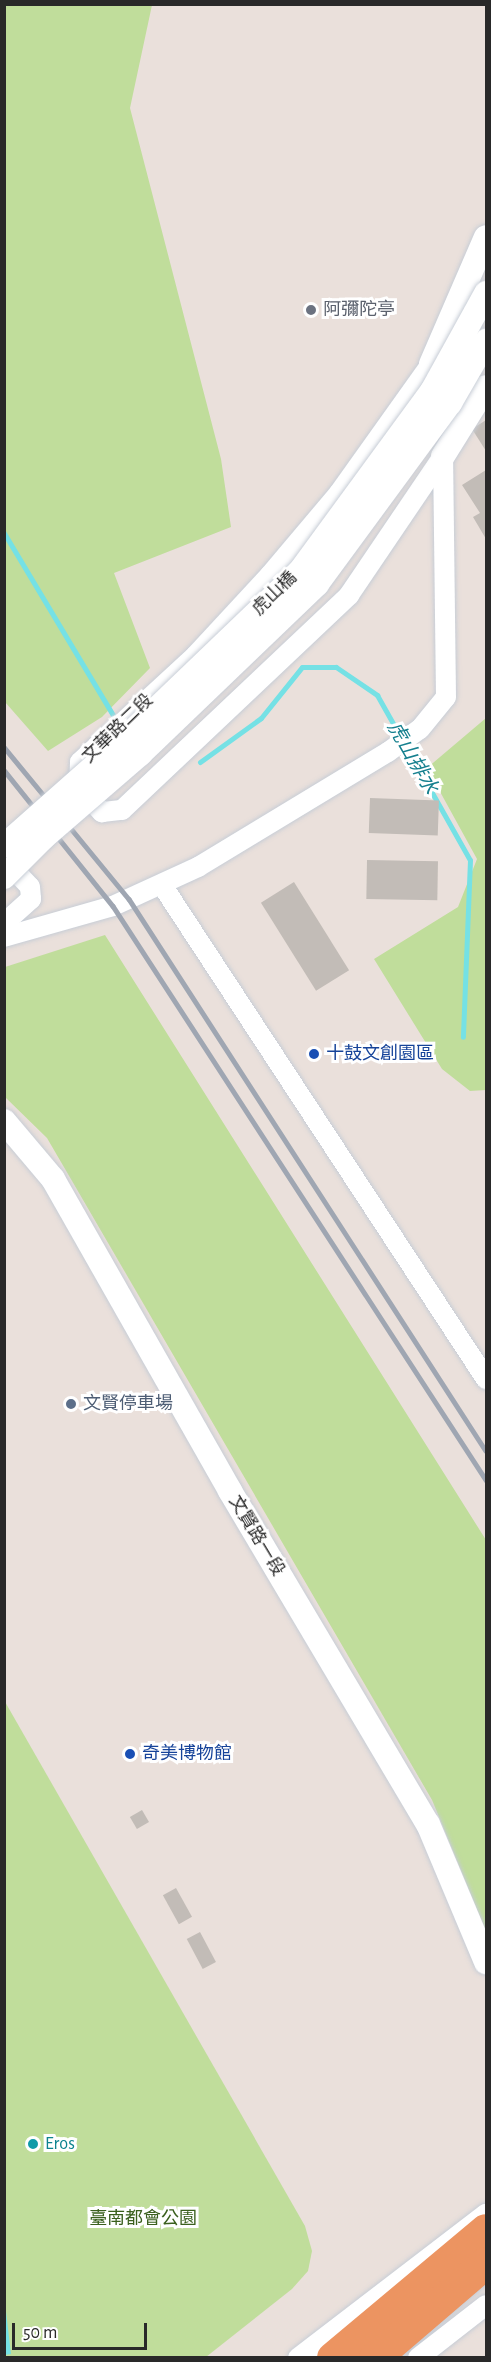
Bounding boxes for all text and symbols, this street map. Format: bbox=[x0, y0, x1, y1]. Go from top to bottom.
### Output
place label: 阿彌陀亭 bbox=[323, 299, 395, 321]
marker: 阿彌陀亭 bbox=[304, 303, 318, 317]
street label: 虎山橋 bbox=[248, 567, 302, 621]
street label: 文華路二段 bbox=[78, 690, 158, 768]
water label: 虎山排水 bbox=[382, 717, 442, 799]
place label: 十鼓文創園區 bbox=[326, 1043, 434, 1065]
marker: 十鼓文創園區 bbox=[307, 1047, 321, 1061]
place label: 文賢停車場 bbox=[83, 1393, 173, 1415]
marker: 文賢停車場 bbox=[64, 1397, 78, 1411]
street label: 文賢路一段 bbox=[224, 1492, 288, 1580]
place label: 奇美博物館 bbox=[142, 1743, 232, 1765]
marker: 奇美博物館 bbox=[123, 1747, 137, 1761]
place label: Eros bbox=[45, 2133, 75, 2155]
marker: Eros bbox=[26, 2137, 40, 2151]
park label: 臺南都會公園 bbox=[89, 2208, 197, 2230]
scale bar bbox=[15, 2311, 150, 2349]
text: 50 m bbox=[23, 2324, 57, 2342]

